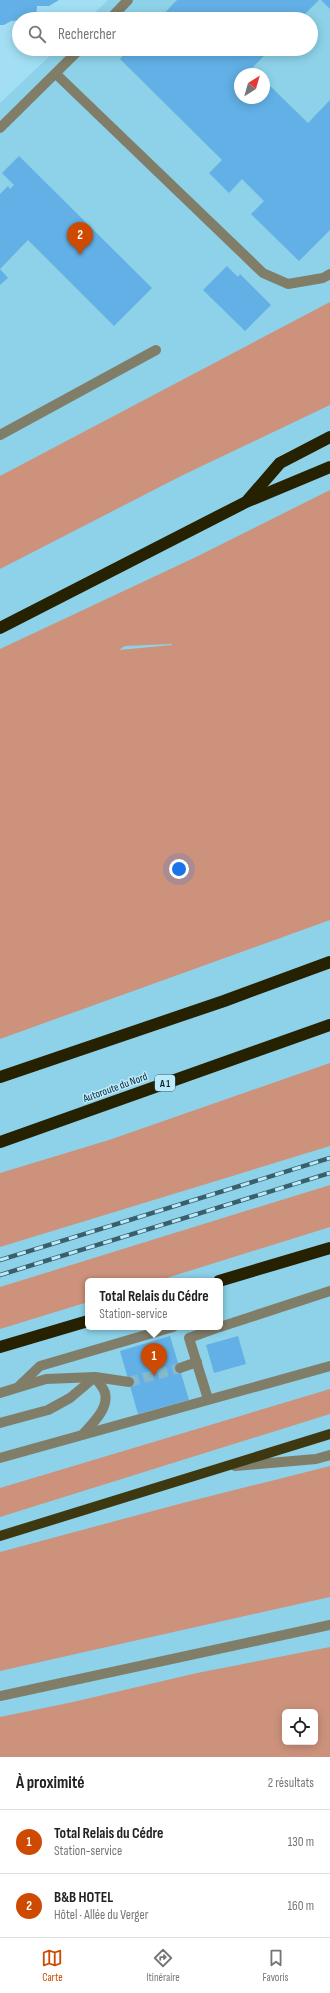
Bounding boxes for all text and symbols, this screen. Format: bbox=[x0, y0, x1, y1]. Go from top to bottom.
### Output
search box bbox=[12, 12, 318, 56]
icon: search bbox=[26, 23, 48, 45]
text: Rechercher bbox=[58, 25, 116, 44]
north arrow bbox=[234, 68, 270, 104]
pin: 2 bbox=[67, 222, 93, 255]
your location bbox=[169, 859, 189, 879]
street label: Autoroute du Nord bbox=[80, 1070, 149, 1105]
road number: A 1 bbox=[155, 1075, 175, 1091]
popup bbox=[85, 1278, 223, 1330]
text: Total Relais du Cédre bbox=[99, 1287, 209, 1306]
text: Station-service bbox=[99, 1306, 167, 1322]
pin: 1 bbox=[141, 1343, 167, 1376]
map controls bbox=[282, 1709, 318, 1745]
button: locate bbox=[282, 1709, 318, 1745]
text: À proximité bbox=[16, 1773, 84, 1793]
text: 2 résultats bbox=[268, 1775, 314, 1791]
text: Total Relais du Cédre bbox=[54, 1824, 163, 1843]
text: 1 bbox=[26, 1834, 32, 1850]
text: 130 m bbox=[288, 1834, 314, 1850]
text: Station-service bbox=[54, 1843, 122, 1859]
text: B&B HOTEL bbox=[54, 1888, 113, 1907]
text: 2 bbox=[26, 1898, 32, 1914]
text: 160 m bbox=[288, 1898, 314, 1914]
text: Hôtel · Allée du Verger bbox=[54, 1907, 148, 1923]
tab: Carte bbox=[41, 1947, 63, 1984]
tab: Itinéraire bbox=[146, 1947, 180, 1984]
tab: Favoris bbox=[263, 1947, 289, 1984]

